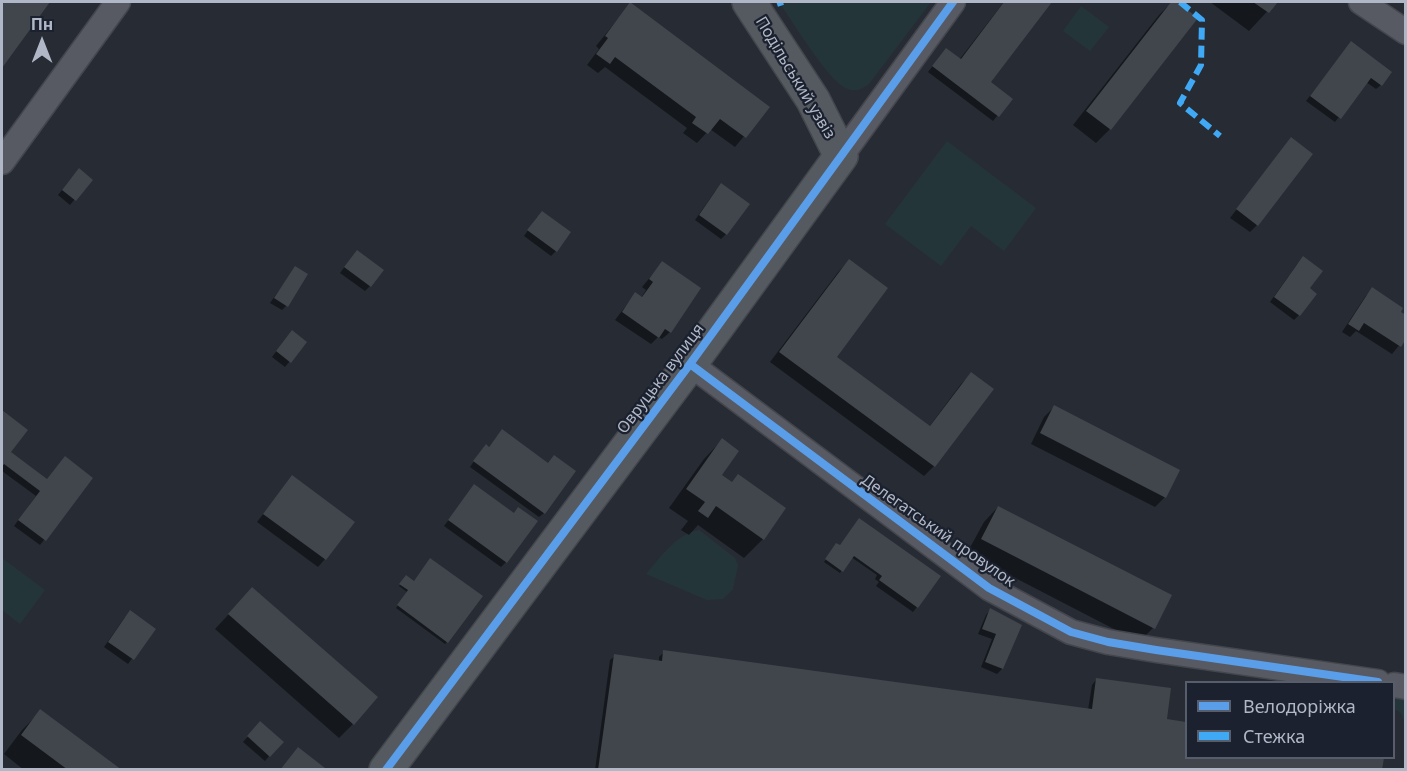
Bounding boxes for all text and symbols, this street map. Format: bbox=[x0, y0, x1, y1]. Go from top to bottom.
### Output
north arrow bbox=[12, 12, 72, 72]
text: Пн bbox=[31, 13, 53, 35]
street label: Подільський узвіз bbox=[751, 13, 839, 143]
street label: Овруцька вулиця bbox=[613, 320, 709, 438]
street label: Делегатський провулок bbox=[857, 471, 1019, 591]
legend bbox=[1185, 681, 1395, 759]
text: Велодоріжка bbox=[1243, 694, 1356, 718]
text: Стежка bbox=[1243, 724, 1305, 748]

